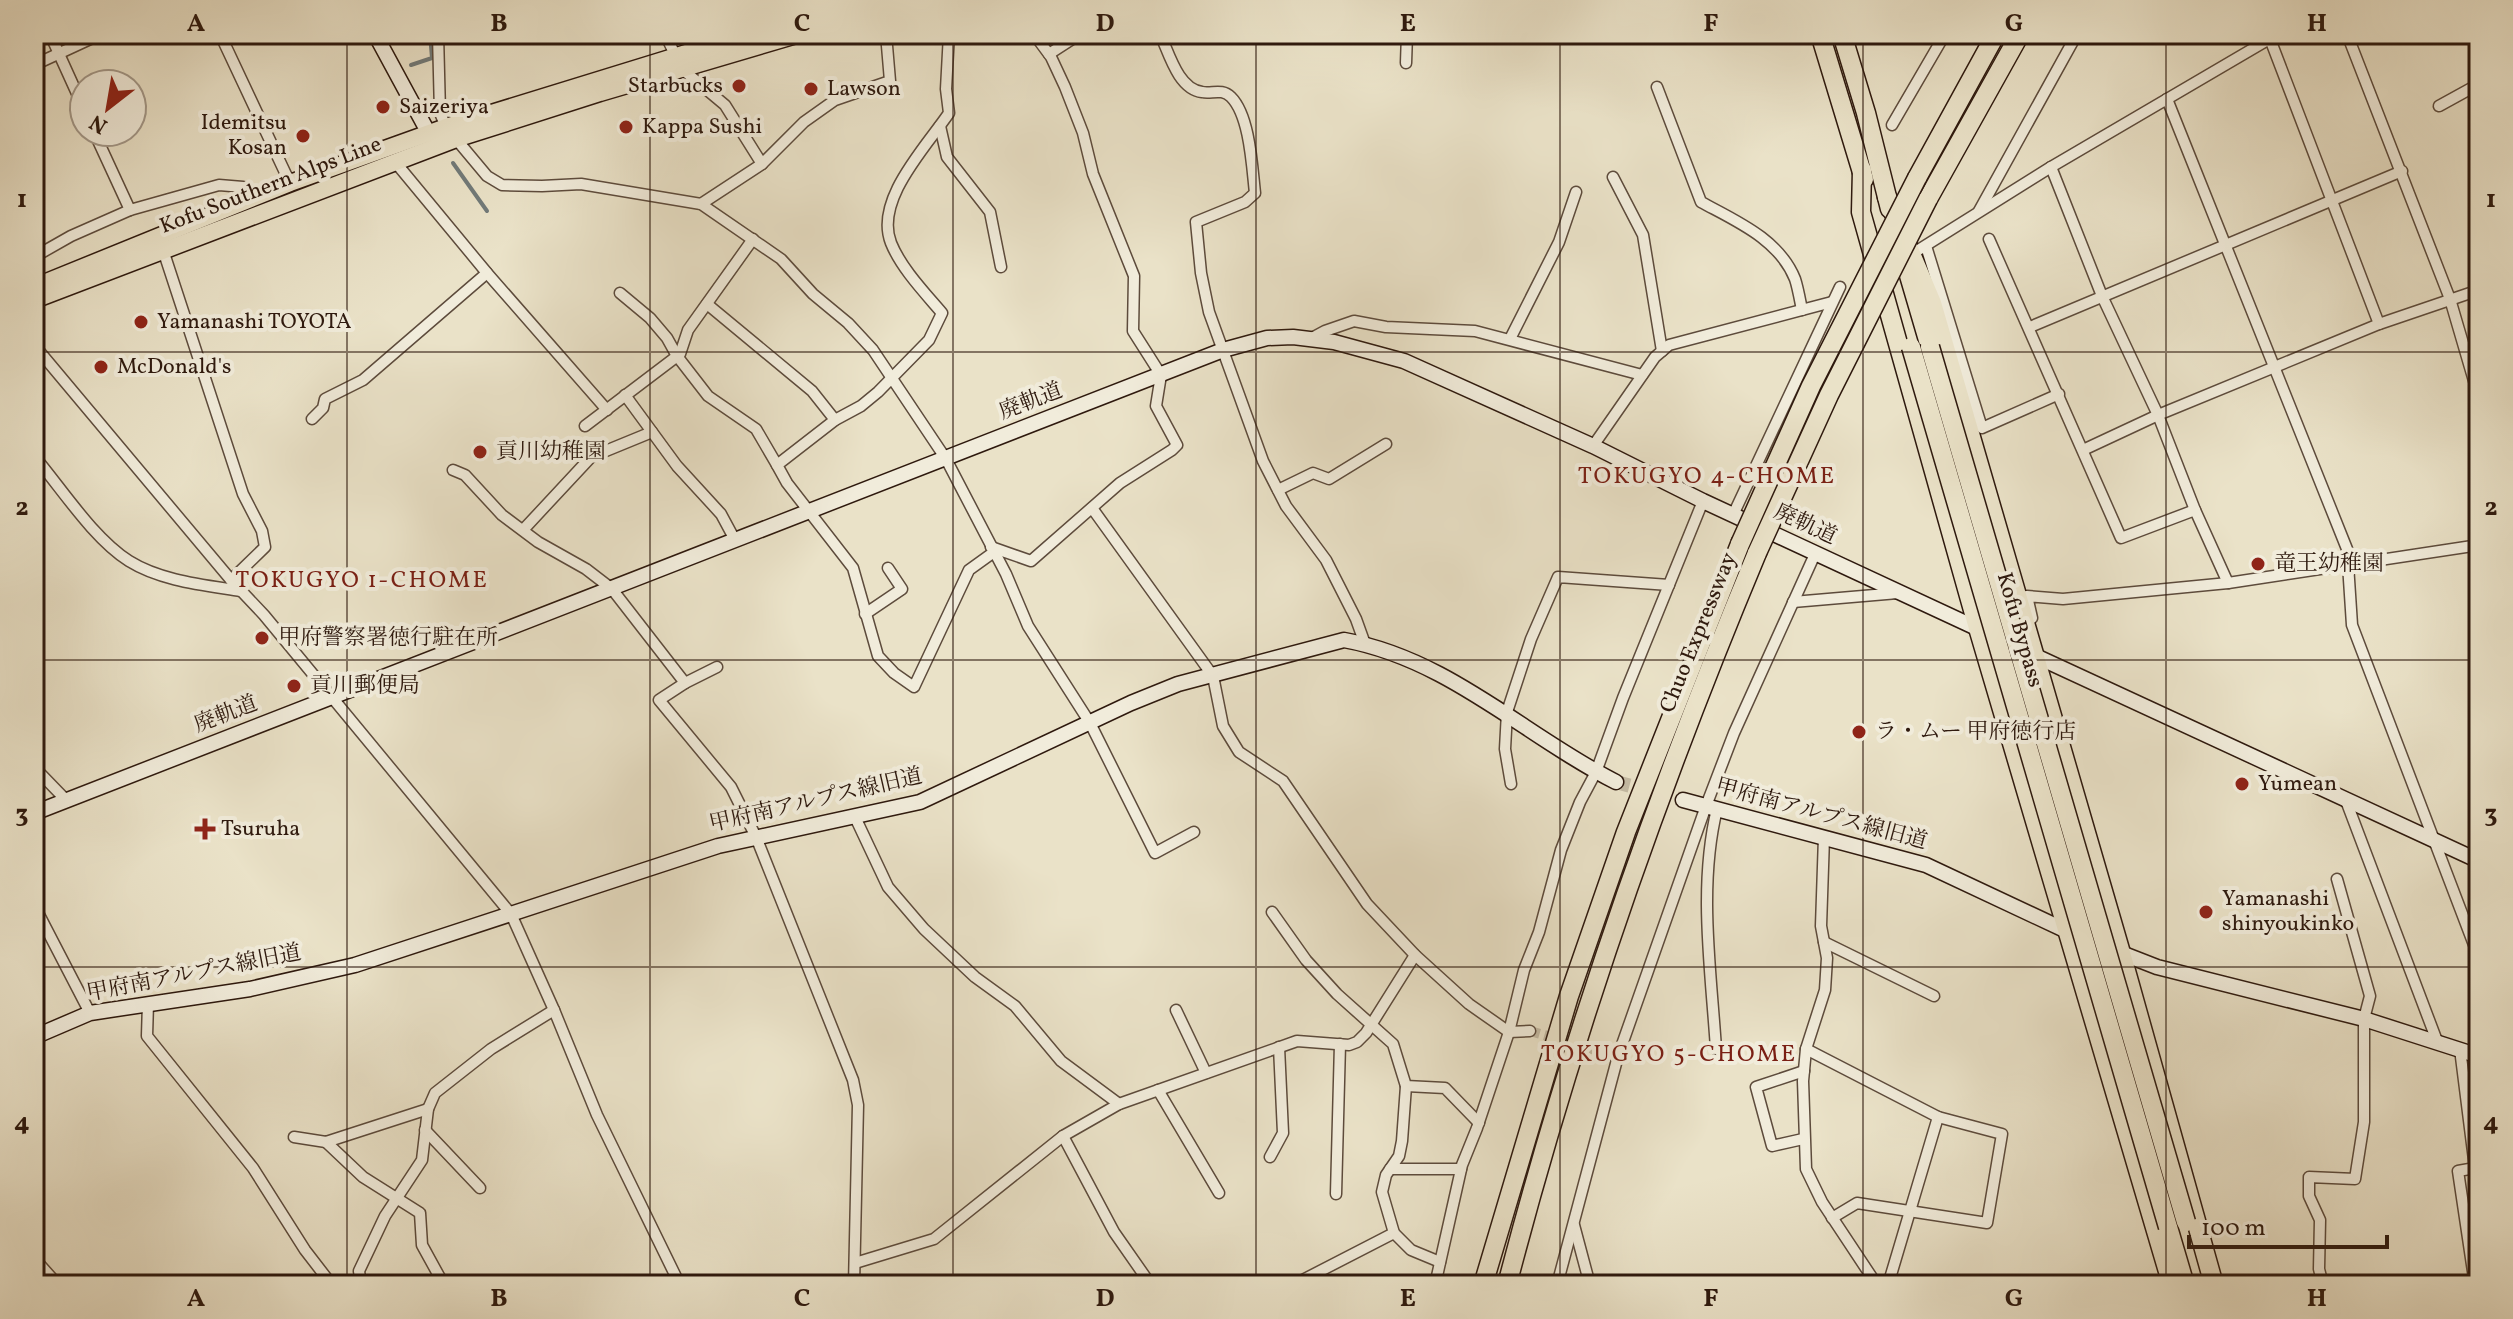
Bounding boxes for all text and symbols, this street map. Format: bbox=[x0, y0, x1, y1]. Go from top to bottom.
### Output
text: A bbox=[187, 6, 206, 42]
text: B bbox=[490, 6, 508, 42]
text: C bbox=[794, 6, 810, 42]
text: D bbox=[1095, 6, 1115, 42]
text: E bbox=[1400, 6, 1416, 42]
text: F bbox=[1703, 6, 1719, 42]
text: G bbox=[2005, 6, 2023, 42]
text: H bbox=[2307, 6, 2327, 42]
north arrow bbox=[68, 68, 148, 148]
place label: Starbucks bbox=[628, 71, 723, 102]
place label: Lawson bbox=[827, 74, 901, 105]
marker: Starbucks bbox=[730, 77, 748, 95]
marker: Lawson bbox=[802, 80, 820, 98]
place label: Saizeriya bbox=[399, 92, 489, 123]
marker: Saizeriya bbox=[374, 98, 392, 116]
text: N bbox=[84, 106, 114, 140]
place label: Idemitsu Kosan bbox=[201, 108, 287, 164]
place label: Kappa Sushi bbox=[642, 112, 762, 143]
marker: Kappa Sushi bbox=[617, 118, 635, 136]
marker: Idemitsu Kosan bbox=[294, 127, 312, 145]
street label: Kofu Southern Alps Line bbox=[156, 129, 386, 243]
text: 1 bbox=[17, 182, 27, 218]
text: 1 bbox=[2486, 182, 2496, 218]
place label: Yamanashi TOYOTA bbox=[157, 307, 352, 338]
marker: Yamanashi TOYOTA bbox=[132, 313, 150, 331]
place label: McDonald's bbox=[117, 352, 232, 383]
marker: McDonald's bbox=[92, 358, 110, 376]
street label: 廃軌道 bbox=[995, 376, 1067, 428]
place label: 貢川幼稚園 bbox=[496, 437, 606, 468]
marker: 貢川幼稚園 bbox=[471, 443, 489, 461]
district label: TOKUGYO 4-CHOME bbox=[1578, 460, 1836, 494]
text: 2 bbox=[15, 490, 29, 526]
text: 2 bbox=[2484, 490, 2498, 526]
street label: 廃軌道 bbox=[1769, 497, 1841, 553]
street label: Chuo Expressway bbox=[1653, 548, 1745, 718]
place label: 竜王幼稚園 bbox=[2274, 549, 2384, 580]
marker: 竜王幼稚園 bbox=[2249, 555, 2267, 573]
district label: TOKUGYO 1-CHOME bbox=[235, 564, 489, 598]
street label: Kofu Bypass bbox=[1988, 569, 2050, 691]
place label: 甲府警察署徳行駐在所 bbox=[278, 623, 498, 654]
marker: 甲府警察署徳行駐在所 bbox=[253, 629, 271, 647]
place label: 貢川郵便局 bbox=[310, 671, 420, 702]
marker: 貢川郵便局 bbox=[285, 677, 303, 695]
street label: 廃軌道 bbox=[190, 689, 262, 741]
place label: ラ・ムー 甲府徳行店 bbox=[1875, 717, 2076, 748]
marker: ラ・ムー 甲府徳行店 bbox=[1850, 723, 1868, 741]
street label: 甲府南アルプス線旧道 bbox=[706, 761, 926, 841]
place label: Yumean bbox=[2258, 769, 2337, 800]
street label: 甲府南アルプス線旧道 bbox=[1712, 772, 1930, 858]
marker: Yumean bbox=[2233, 775, 2251, 793]
text: 3 bbox=[15, 797, 29, 833]
text: 3 bbox=[2484, 797, 2498, 833]
place label: Tsuruha bbox=[221, 814, 300, 845]
marker: Tsuruha bbox=[196, 820, 214, 838]
place label: Yamanashi shinyoukinko bbox=[2222, 884, 2354, 940]
marker: Yamanashi shinyoukinko bbox=[2197, 903, 2215, 921]
street label: 甲府南アルプス線旧道 bbox=[84, 938, 304, 1010]
district label: TOKUGYO 5-CHOME bbox=[1541, 1038, 1797, 1072]
text: 4 bbox=[14, 1105, 30, 1141]
text: 4 bbox=[2483, 1105, 2499, 1141]
scale bar bbox=[2189, 1199, 2387, 1249]
text: 100 m bbox=[2201, 1212, 2266, 1246]
text: A bbox=[187, 1281, 206, 1317]
text: B bbox=[490, 1281, 508, 1317]
text: C bbox=[794, 1281, 810, 1317]
text: D bbox=[1095, 1281, 1115, 1317]
text: E bbox=[1400, 1281, 1416, 1317]
text: F bbox=[1703, 1281, 1719, 1317]
text: G bbox=[2005, 1281, 2023, 1317]
text: H bbox=[2307, 1281, 2327, 1317]

